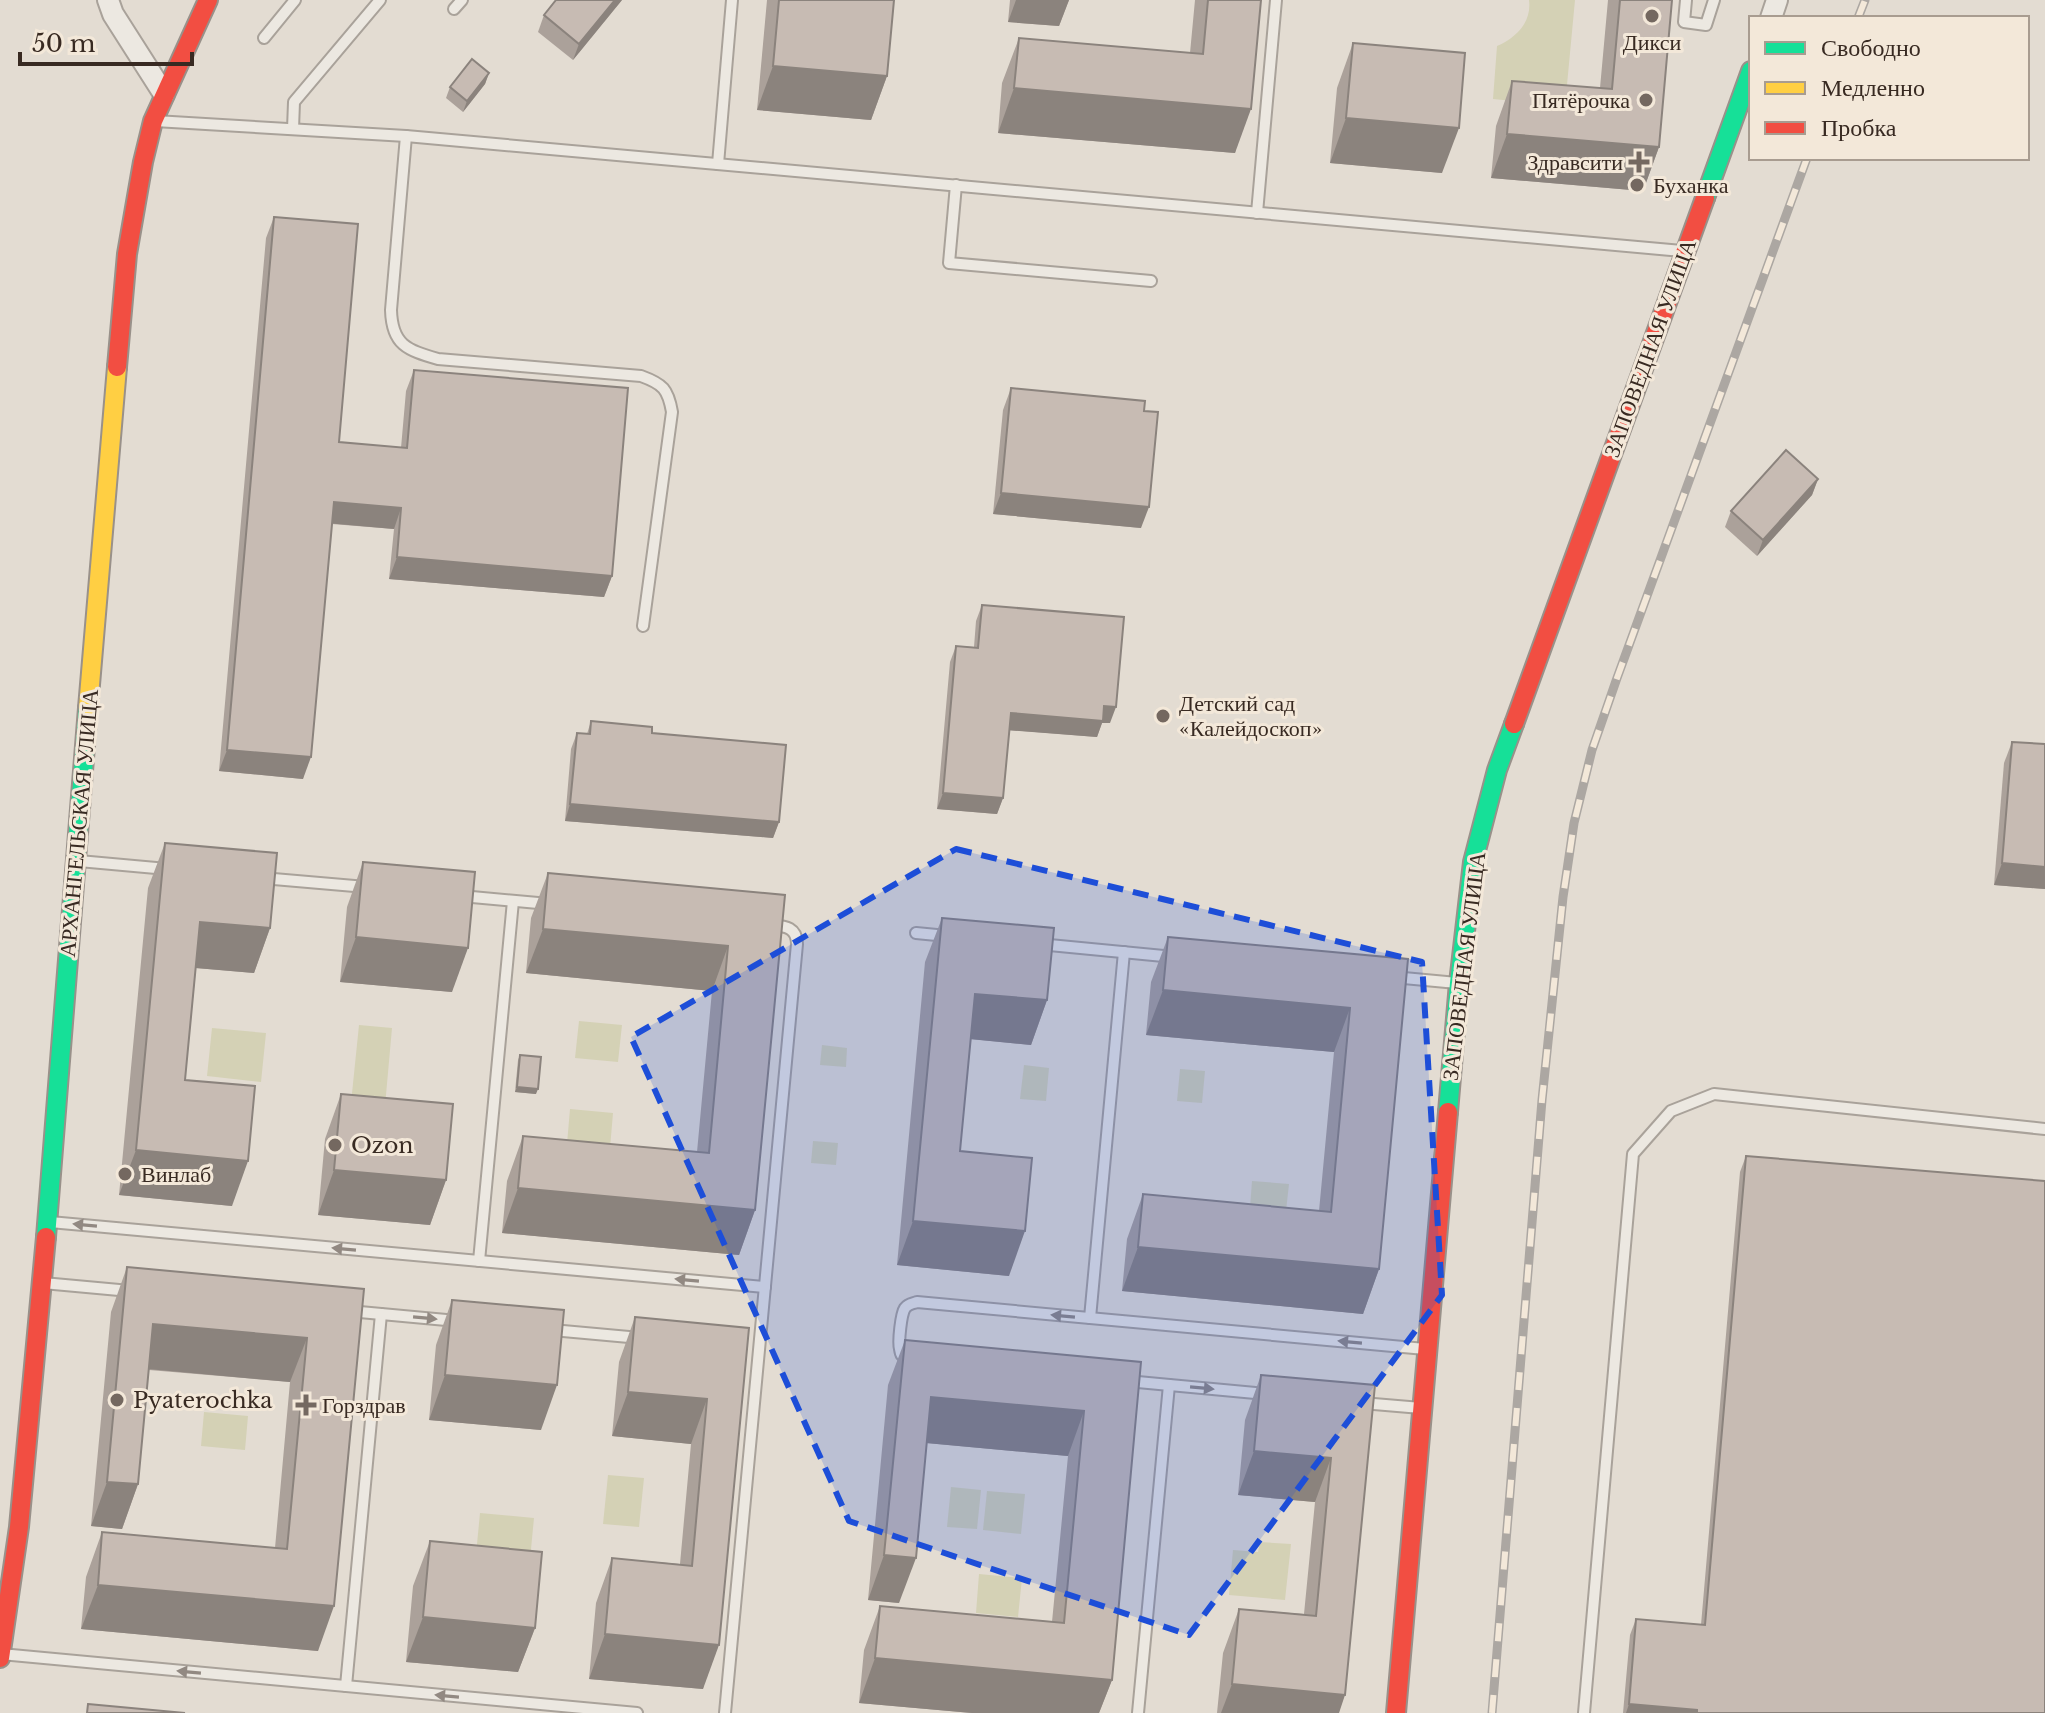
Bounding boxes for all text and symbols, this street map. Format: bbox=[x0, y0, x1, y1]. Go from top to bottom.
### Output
marker: Дикси bbox=[1643, 7, 1661, 25]
scale bar bbox=[20, 16, 192, 66]
legend bbox=[1749, 16, 2029, 160]
text: 50 m bbox=[32, 29, 96, 58]
place label: Дикси bbox=[1623, 29, 1681, 56]
text: Свободно bbox=[1821, 33, 1921, 62]
text: Медленно bbox=[1821, 73, 1925, 102]
place label: Пятёрочка bbox=[1532, 87, 1630, 114]
marker: Пятёрочка bbox=[1637, 91, 1655, 109]
text: Пробка bbox=[1821, 113, 1897, 142]
place label: Здравсити bbox=[1527, 149, 1623, 176]
marker: Здравсити bbox=[1630, 153, 1648, 171]
place label: Буханка bbox=[1653, 172, 1729, 199]
marker: Буханка bbox=[1628, 176, 1646, 194]
street label: ЗАПОВЕДНАЯ УЛИЦА bbox=[1598, 235, 1702, 461]
street label: АРХАНГЕЛЬСКАЯ УЛИЦА bbox=[54, 688, 104, 958]
place label: Детский сад «Калейдоскоп» bbox=[1179, 690, 1322, 742]
marker: Детский сад «Калейдоскоп» bbox=[1154, 707, 1172, 725]
street label: ЗАПОВЕДНАЯ УЛИЦА bbox=[1437, 850, 1491, 1082]
place label: Ozon bbox=[351, 1132, 413, 1159]
marker: Ozon bbox=[326, 1136, 344, 1154]
place label: Винлаб bbox=[141, 1161, 211, 1188]
marker: Винлаб bbox=[116, 1165, 134, 1183]
one-way arrow bbox=[73, 1218, 98, 1231]
one-way arrow bbox=[331, 1242, 356, 1255]
one-way arrow bbox=[674, 1273, 699, 1286]
one-way arrow bbox=[1050, 1309, 1075, 1322]
one-way arrow bbox=[413, 1312, 438, 1325]
one-way arrow bbox=[1337, 1336, 1362, 1349]
one-way arrow bbox=[1190, 1382, 1215, 1395]
place label: Pyaterochka bbox=[133, 1387, 273, 1414]
marker: Pyaterochka bbox=[108, 1391, 126, 1409]
place label: Горздрав bbox=[322, 1392, 406, 1419]
marker: Горздрав bbox=[297, 1396, 315, 1414]
one-way arrow bbox=[176, 1665, 201, 1678]
one-way arrow bbox=[434, 1689, 459, 1702]

